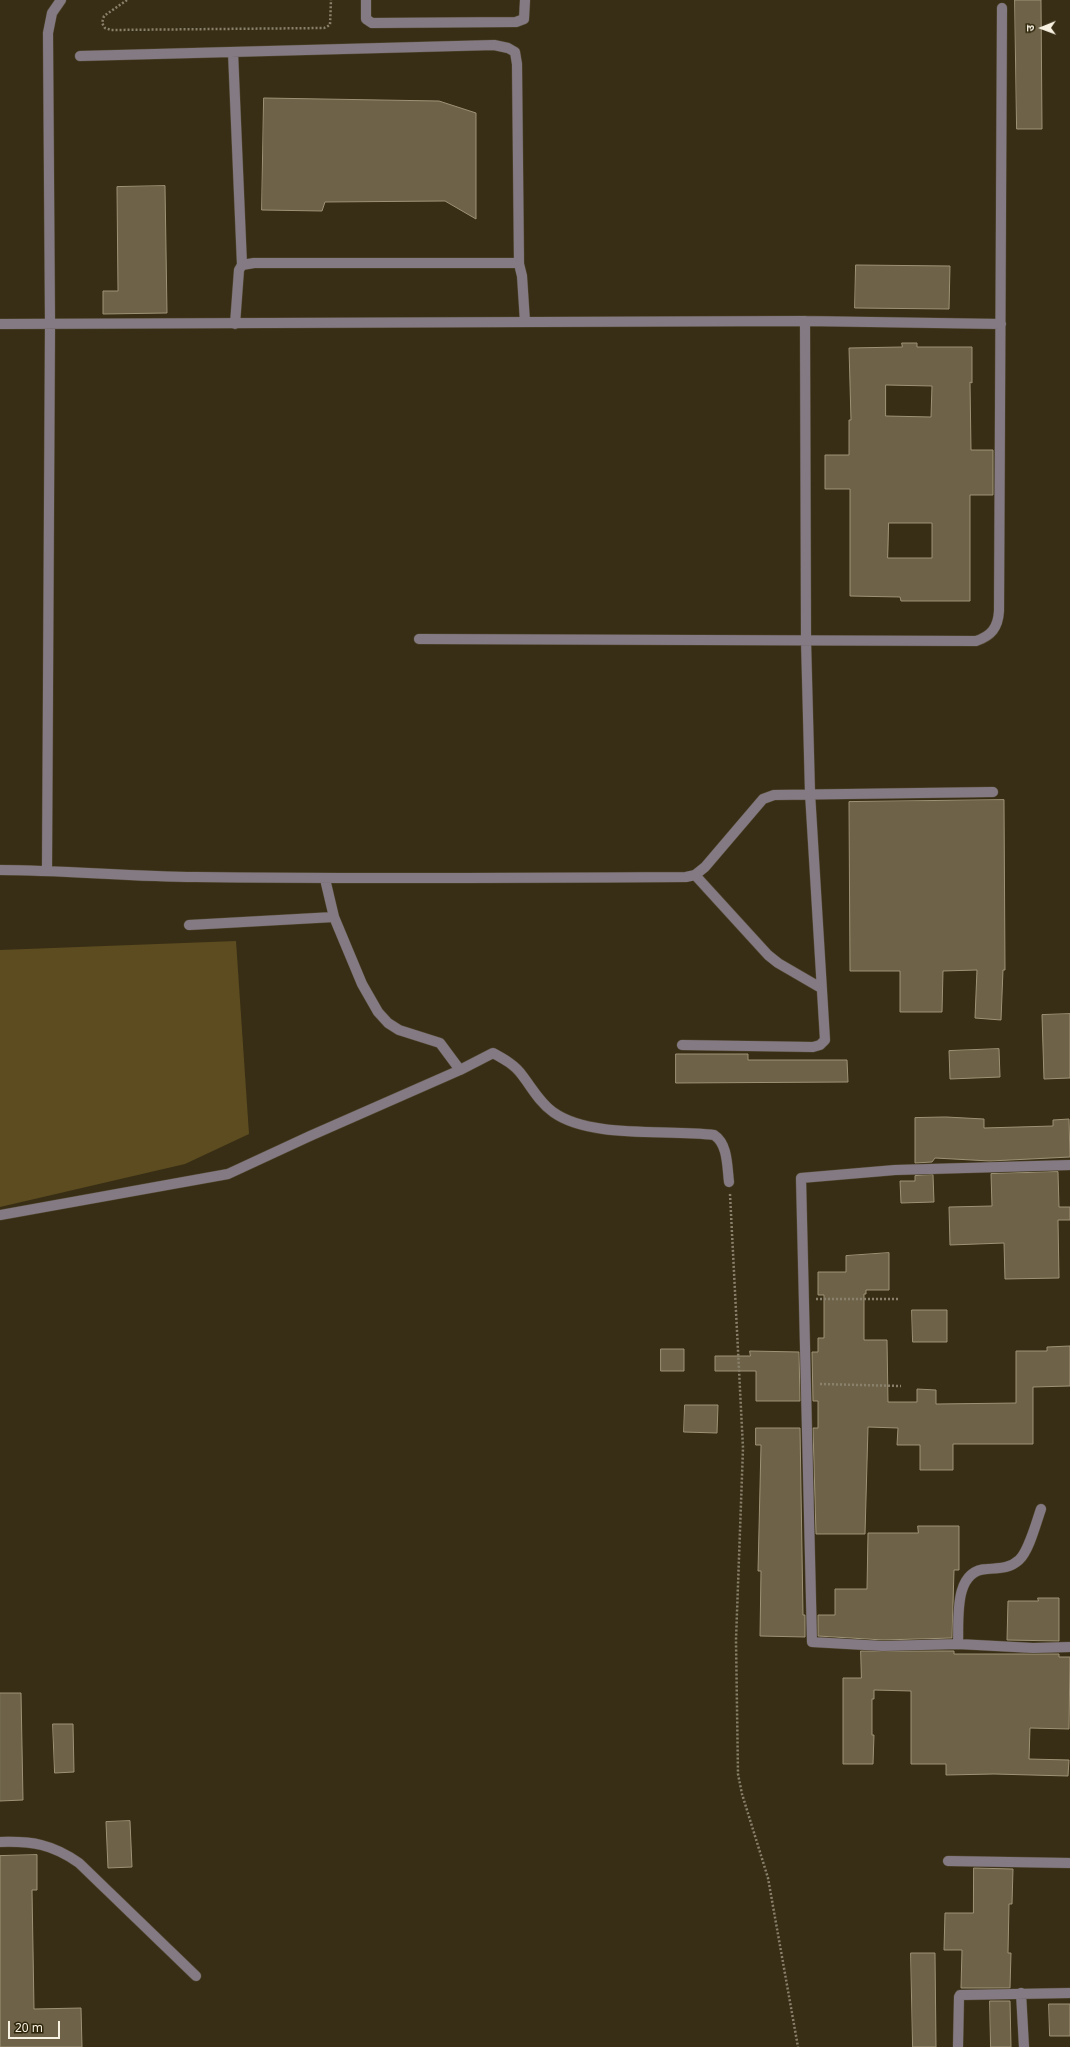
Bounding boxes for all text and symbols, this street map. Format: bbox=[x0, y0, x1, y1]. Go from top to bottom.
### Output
north arrow bbox=[1022, 8, 1062, 48]
text: उ bbox=[1022, 25, 1037, 32]
scale bar bbox=[10, 2013, 62, 2039]
text: 20 m bbox=[15, 2019, 43, 2036]

